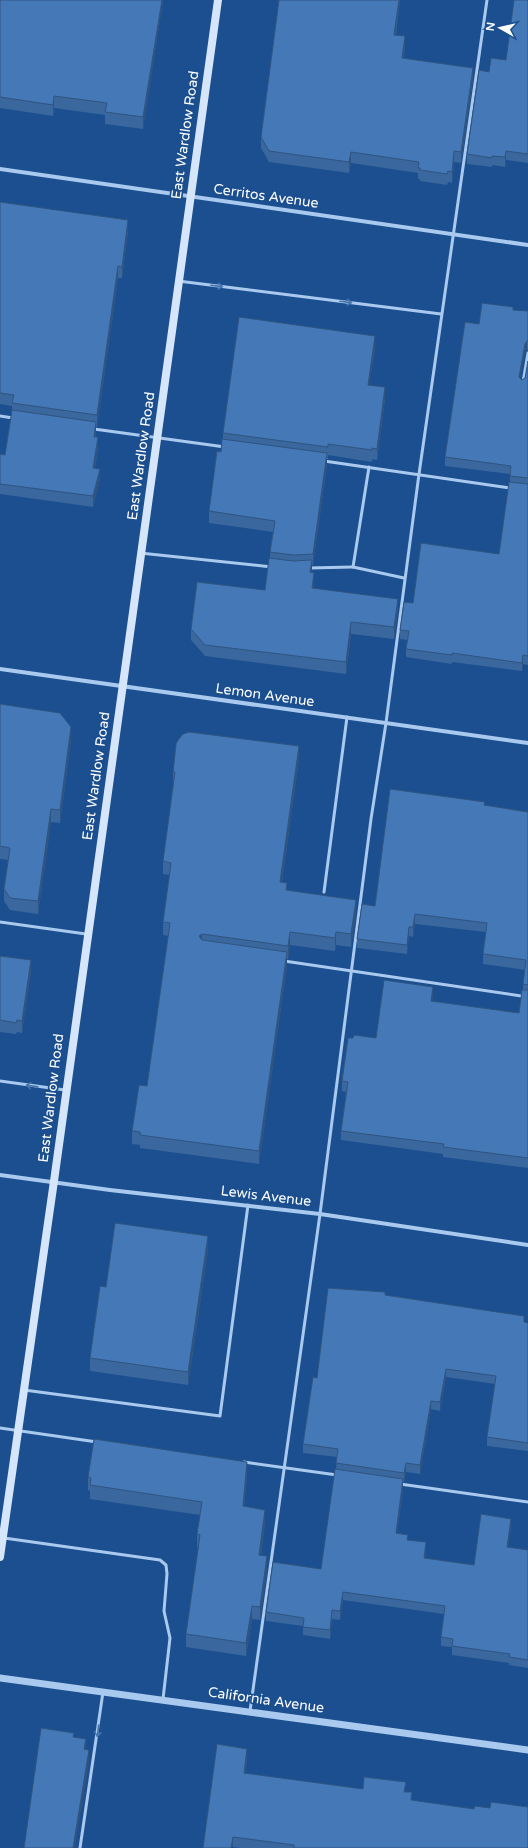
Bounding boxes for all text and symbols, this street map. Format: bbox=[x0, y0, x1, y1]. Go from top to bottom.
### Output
north arrow bbox=[480, 8, 520, 48]
text: N bbox=[484, 21, 498, 32]
street label: East Wardlow Road bbox=[168, 70, 202, 200]
street label: Cerritos Avenue bbox=[212, 180, 320, 212]
one-way arrow bbox=[210, 282, 223, 290]
one-way arrow bbox=[339, 298, 352, 306]
street label: East Wardlow Road bbox=[124, 391, 158, 521]
street label: Lemon Avenue bbox=[214, 680, 316, 710]
street label: East Wardlow Road bbox=[79, 711, 113, 841]
street label: East Wardlow Road bbox=[35, 1033, 67, 1163]
one-way arrow bbox=[26, 1082, 39, 1090]
street label: Lewis Avenue bbox=[220, 1182, 312, 1210]
street label: California Avenue bbox=[207, 1683, 325, 1717]
one-way arrow bbox=[94, 1724, 102, 1737]

